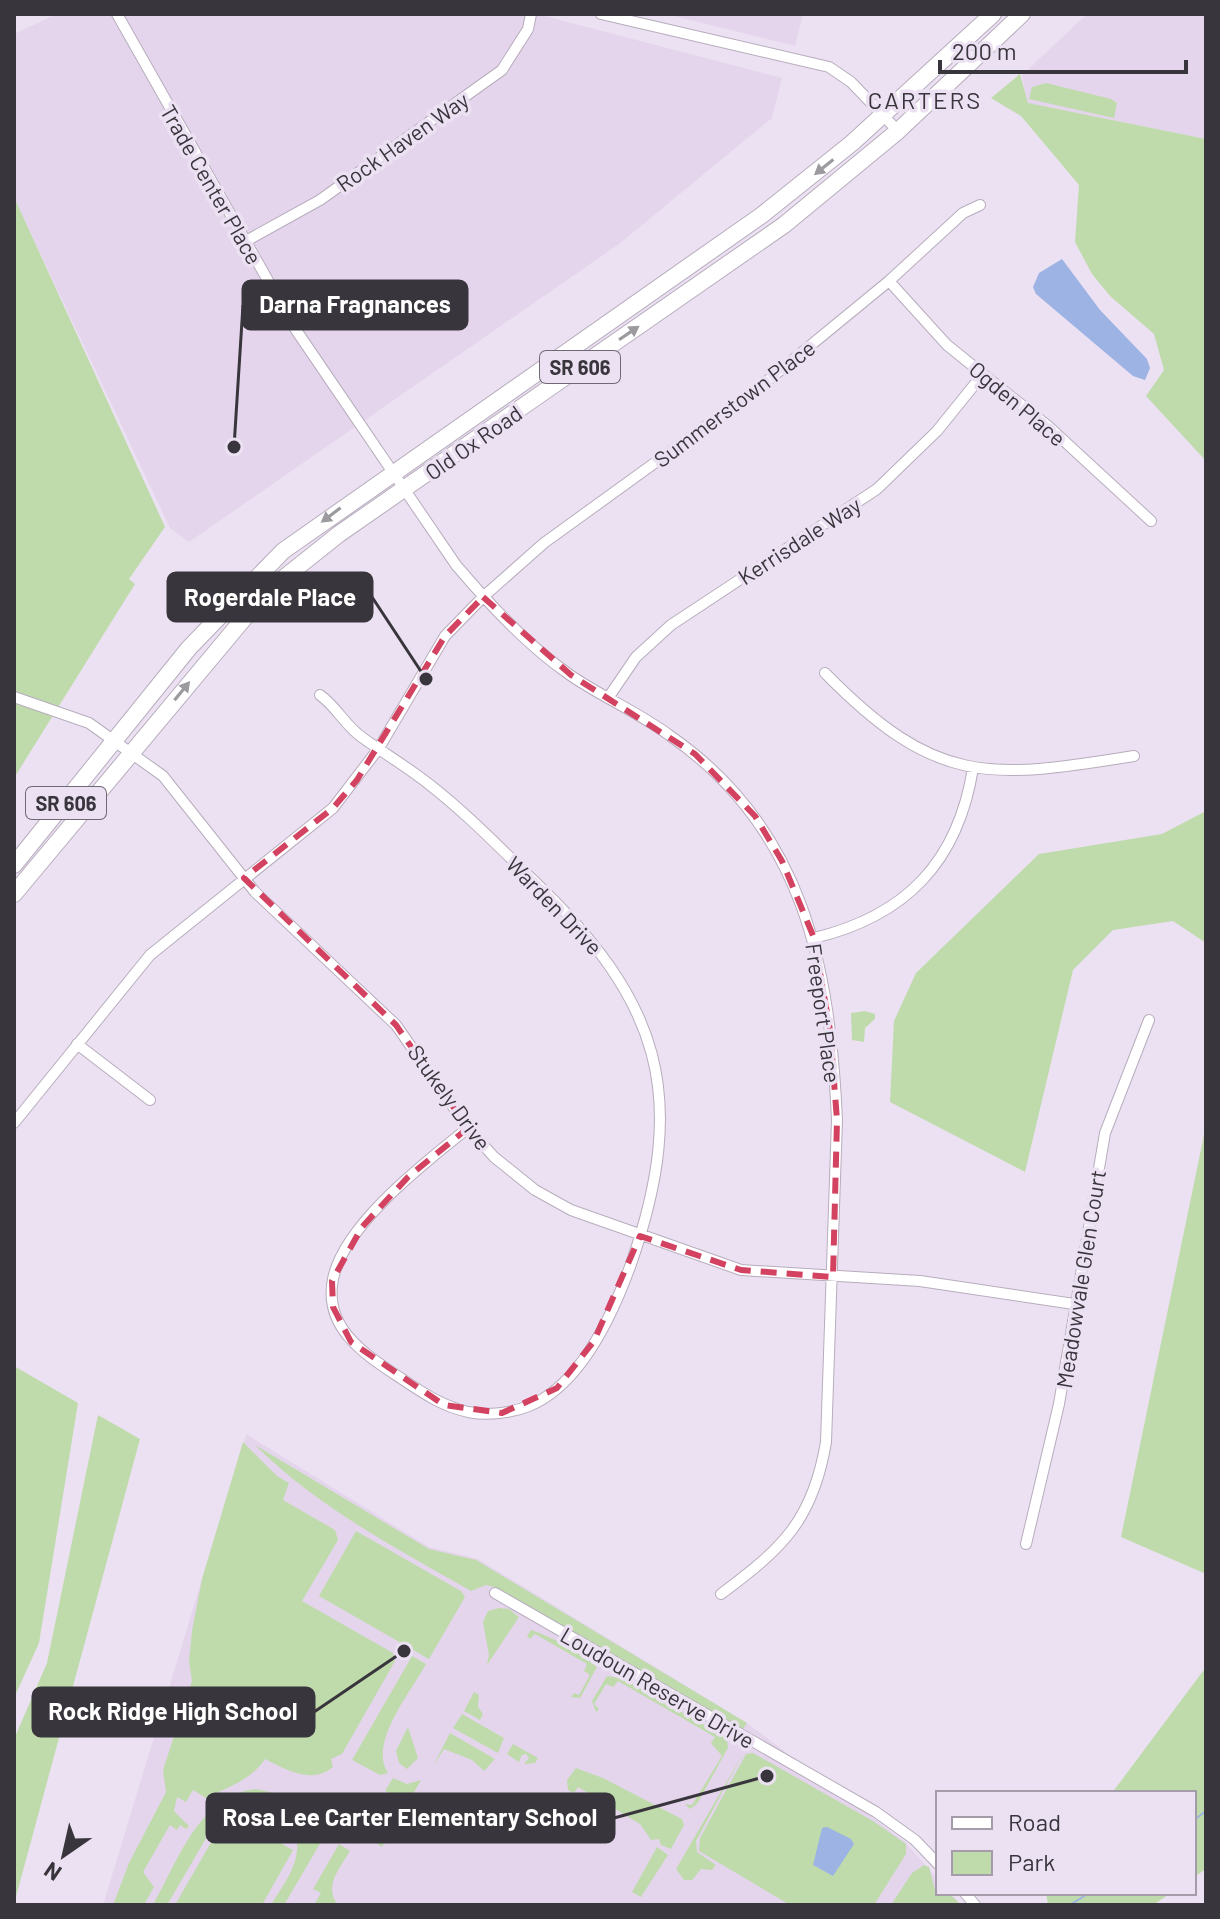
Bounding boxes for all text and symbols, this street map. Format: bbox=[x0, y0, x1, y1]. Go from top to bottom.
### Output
scale bar bbox=[940, 24, 1186, 74]
text: 200 m bbox=[952, 36, 1017, 65]
district label: CARTERS bbox=[868, 85, 982, 114]
street label: Rock Haven Way bbox=[331, 86, 473, 196]
street label: Trade Center Place bbox=[156, 100, 268, 268]
one-way arrow bbox=[814, 158, 834, 175]
callout: Darna Fragnances bbox=[243, 281, 467, 329]
text: Darna Fragnances bbox=[259, 289, 451, 318]
one-way arrow bbox=[619, 326, 640, 341]
street label: Summerstown Place bbox=[648, 334, 820, 472]
road number: SR 606 bbox=[540, 351, 620, 383]
street label: Ogden Place bbox=[965, 355, 1071, 451]
street label: Old Ox Road bbox=[420, 399, 526, 485]
street label: Kerrisdale Way bbox=[733, 491, 865, 589]
one-way arrow bbox=[320, 507, 341, 522]
callout: Rogerdale Place bbox=[168, 573, 372, 621]
text: Rogerdale Place bbox=[184, 582, 356, 611]
one-way arrow bbox=[173, 682, 190, 702]
road number: SR 606 bbox=[26, 787, 106, 819]
street label: Warden Drive bbox=[502, 850, 608, 960]
street label: Freeport Place bbox=[801, 942, 847, 1084]
street label: Stukely Drive bbox=[403, 1039, 497, 1155]
street label: Meadowvale Glen Court bbox=[1050, 1168, 1110, 1390]
street label: Loudoun Reserve Drive bbox=[556, 1621, 760, 1753]
callout: Rock Ridge High School bbox=[33, 1688, 314, 1736]
text: Rock Ridge High School bbox=[48, 1696, 298, 1725]
legend bbox=[936, 1791, 1196, 1895]
callout: Rosa Lee Carter Elementary School bbox=[207, 1794, 614, 1842]
text: Rosa Lee Carter Elementary School bbox=[223, 1802, 597, 1831]
text: Road bbox=[1008, 1807, 1061, 1836]
north arrow bbox=[24, 1815, 104, 1895]
text: Park bbox=[1008, 1847, 1055, 1876]
text: N bbox=[39, 1858, 66, 1887]

